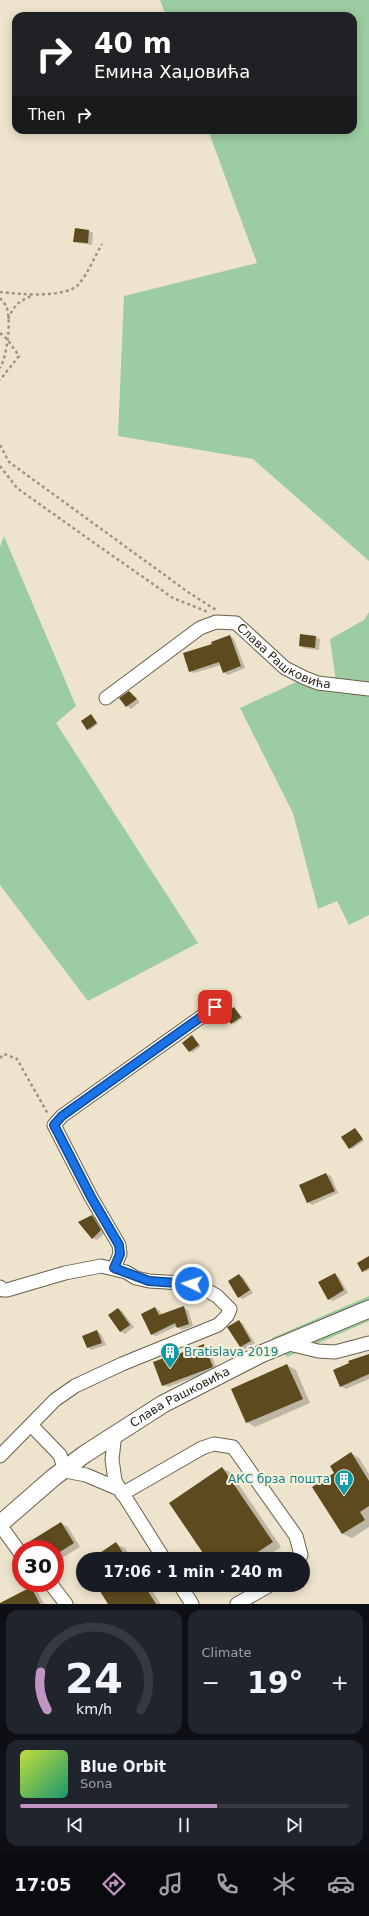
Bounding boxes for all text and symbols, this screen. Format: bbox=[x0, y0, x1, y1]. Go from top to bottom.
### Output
text: 40 m bbox=[94, 27, 172, 60]
icon: right bbox=[28, 28, 80, 80]
text: Емина Хаџовића bbox=[94, 61, 250, 82]
icon: right bbox=[73, 104, 95, 126]
text: Then bbox=[28, 106, 65, 124]
street label: Слава Рашковића bbox=[234, 620, 332, 691]
pin bbox=[198, 990, 232, 1024]
icon: arrive bbox=[204, 996, 226, 1018]
position arrow bbox=[171, 1263, 213, 1305]
building icon: Bratislava 2019 bbox=[159, 1341, 181, 1369]
place label: Bratislava 2019 bbox=[184, 1345, 278, 1359]
street label: Слава Рашковића bbox=[127, 1364, 232, 1430]
building icon: АКС брза пошта bbox=[333, 1468, 355, 1496]
place label: АКС брза пошта bbox=[228, 1472, 330, 1486]
speed limit sign: 30 bbox=[12, 1540, 64, 1592]
text: 17:06 · 1 min · 240 m bbox=[103, 1563, 283, 1581]
text: Climate bbox=[202, 1645, 252, 1660]
text: 24 bbox=[65, 1654, 123, 1703]
text: 19° bbox=[247, 1665, 304, 1700]
text: − bbox=[202, 1670, 220, 1695]
text: + bbox=[331, 1670, 349, 1695]
text: km/h bbox=[76, 1701, 112, 1717]
text: Blue Orbit bbox=[80, 1758, 166, 1776]
text: Sona bbox=[80, 1776, 112, 1791]
icon: previous bbox=[64, 1814, 86, 1836]
icon: pause bbox=[173, 1814, 195, 1836]
icon: next bbox=[283, 1814, 305, 1836]
icon: directions bbox=[100, 1870, 128, 1898]
icon: music bbox=[157, 1870, 185, 1898]
icon: phone bbox=[213, 1870, 241, 1898]
icon: climate bbox=[270, 1870, 298, 1898]
icon: car bbox=[327, 1870, 355, 1898]
text: 17:05 bbox=[14, 1874, 72, 1895]

